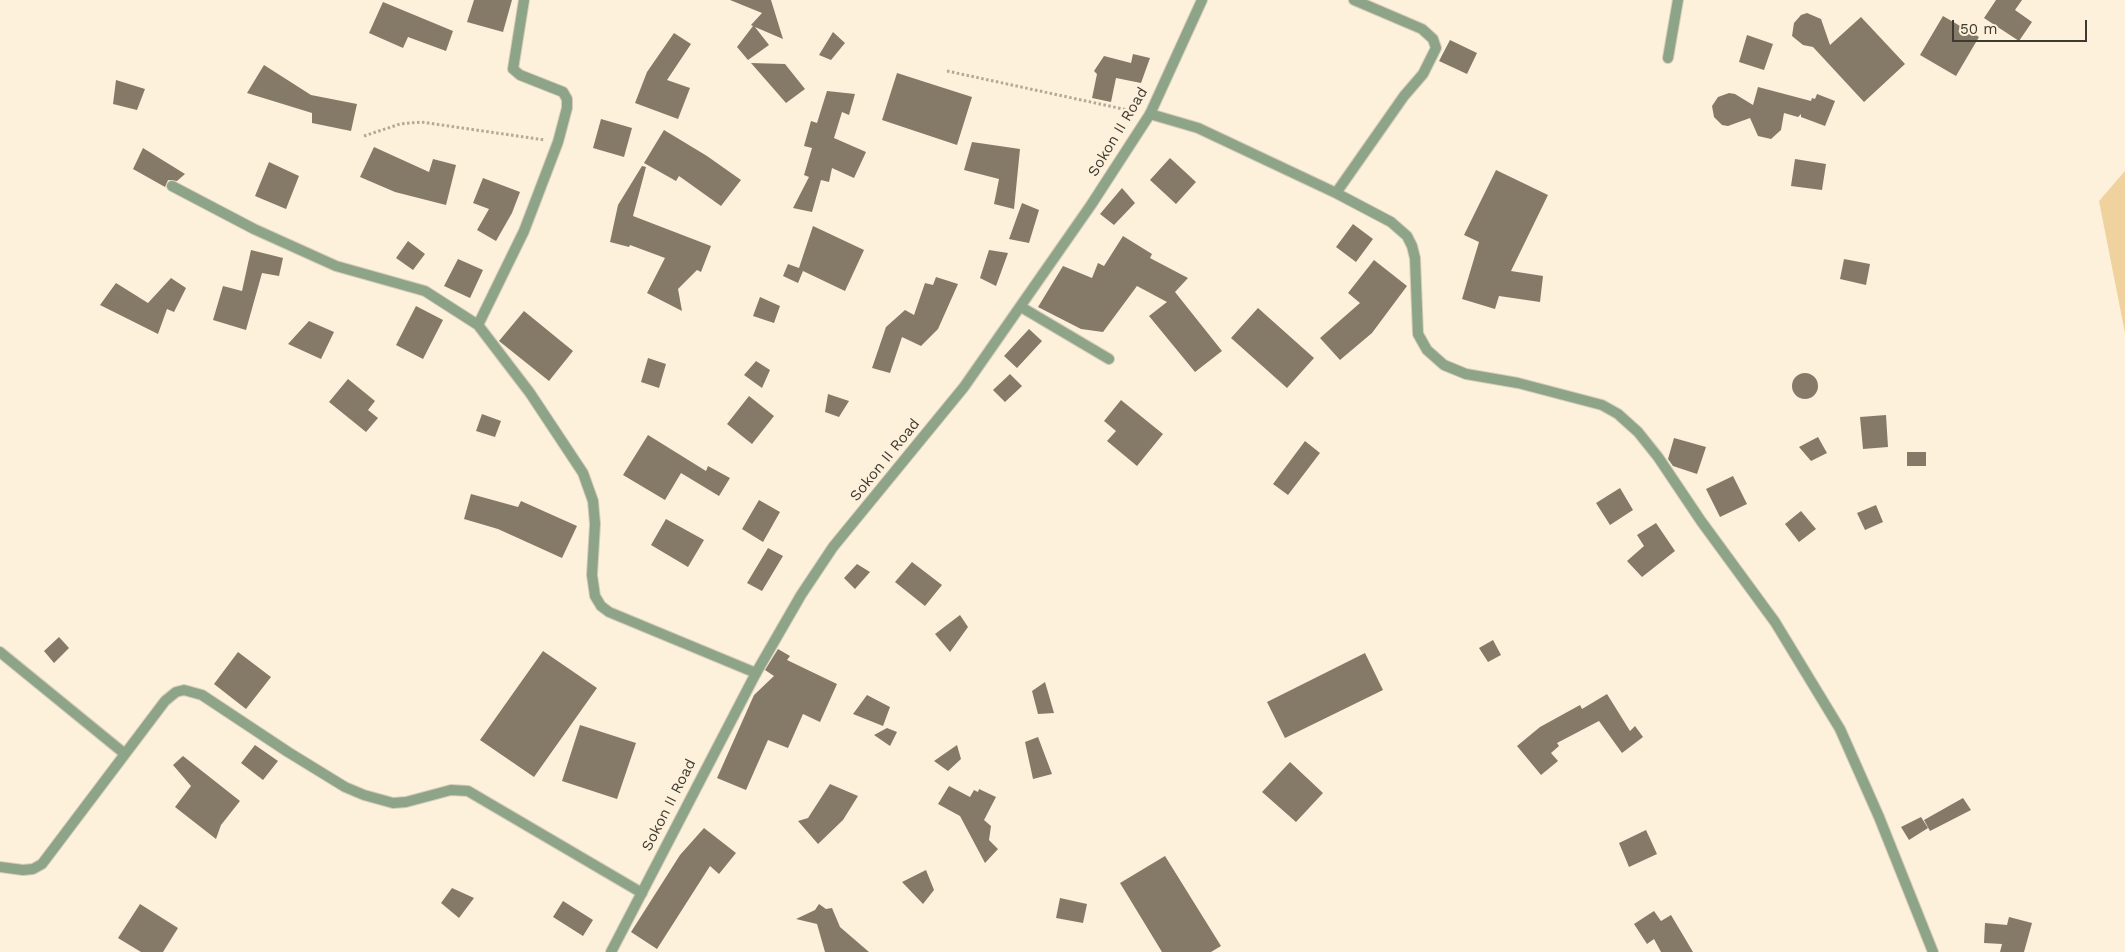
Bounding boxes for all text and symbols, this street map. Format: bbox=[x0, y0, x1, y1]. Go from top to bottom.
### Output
scale bar bbox=[1955, 10, 2090, 42]
text: 50 m bbox=[1960, 20, 1997, 38]
street label: Sokon II Road bbox=[1084, 84, 1152, 180]
street label: Sokon II Road bbox=[846, 415, 924, 505]
street label: Sokon II Road bbox=[638, 756, 700, 854]

